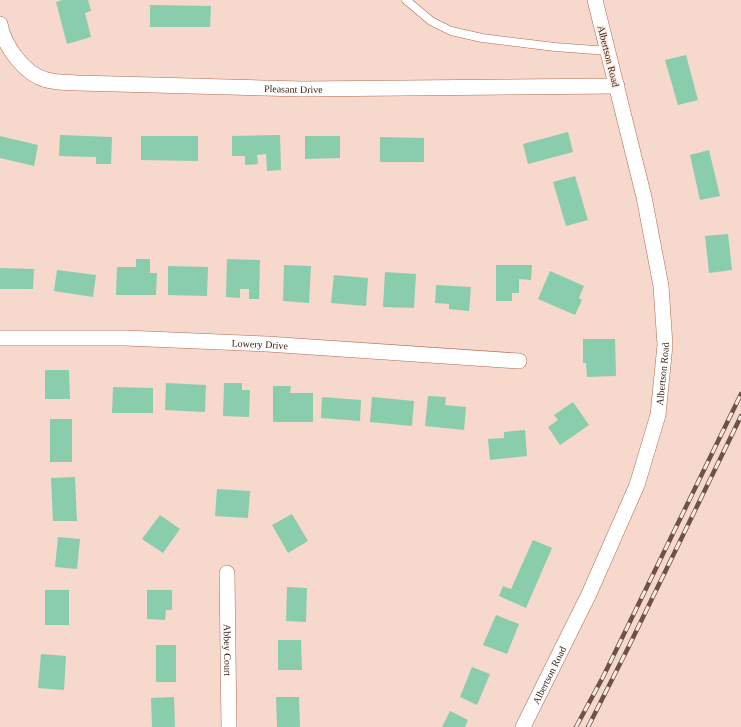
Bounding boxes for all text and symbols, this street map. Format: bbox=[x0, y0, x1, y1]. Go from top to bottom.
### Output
street label: Albertson Road bbox=[596, 24, 621, 88]
street label: Pleasant Drive bbox=[264, 83, 323, 95]
street label: Lowery Drive bbox=[231, 338, 289, 351]
street label: Albertson Road bbox=[654, 342, 671, 406]
street label: Abbey Court bbox=[222, 624, 233, 676]
street label: Albertson Road bbox=[530, 645, 568, 706]

